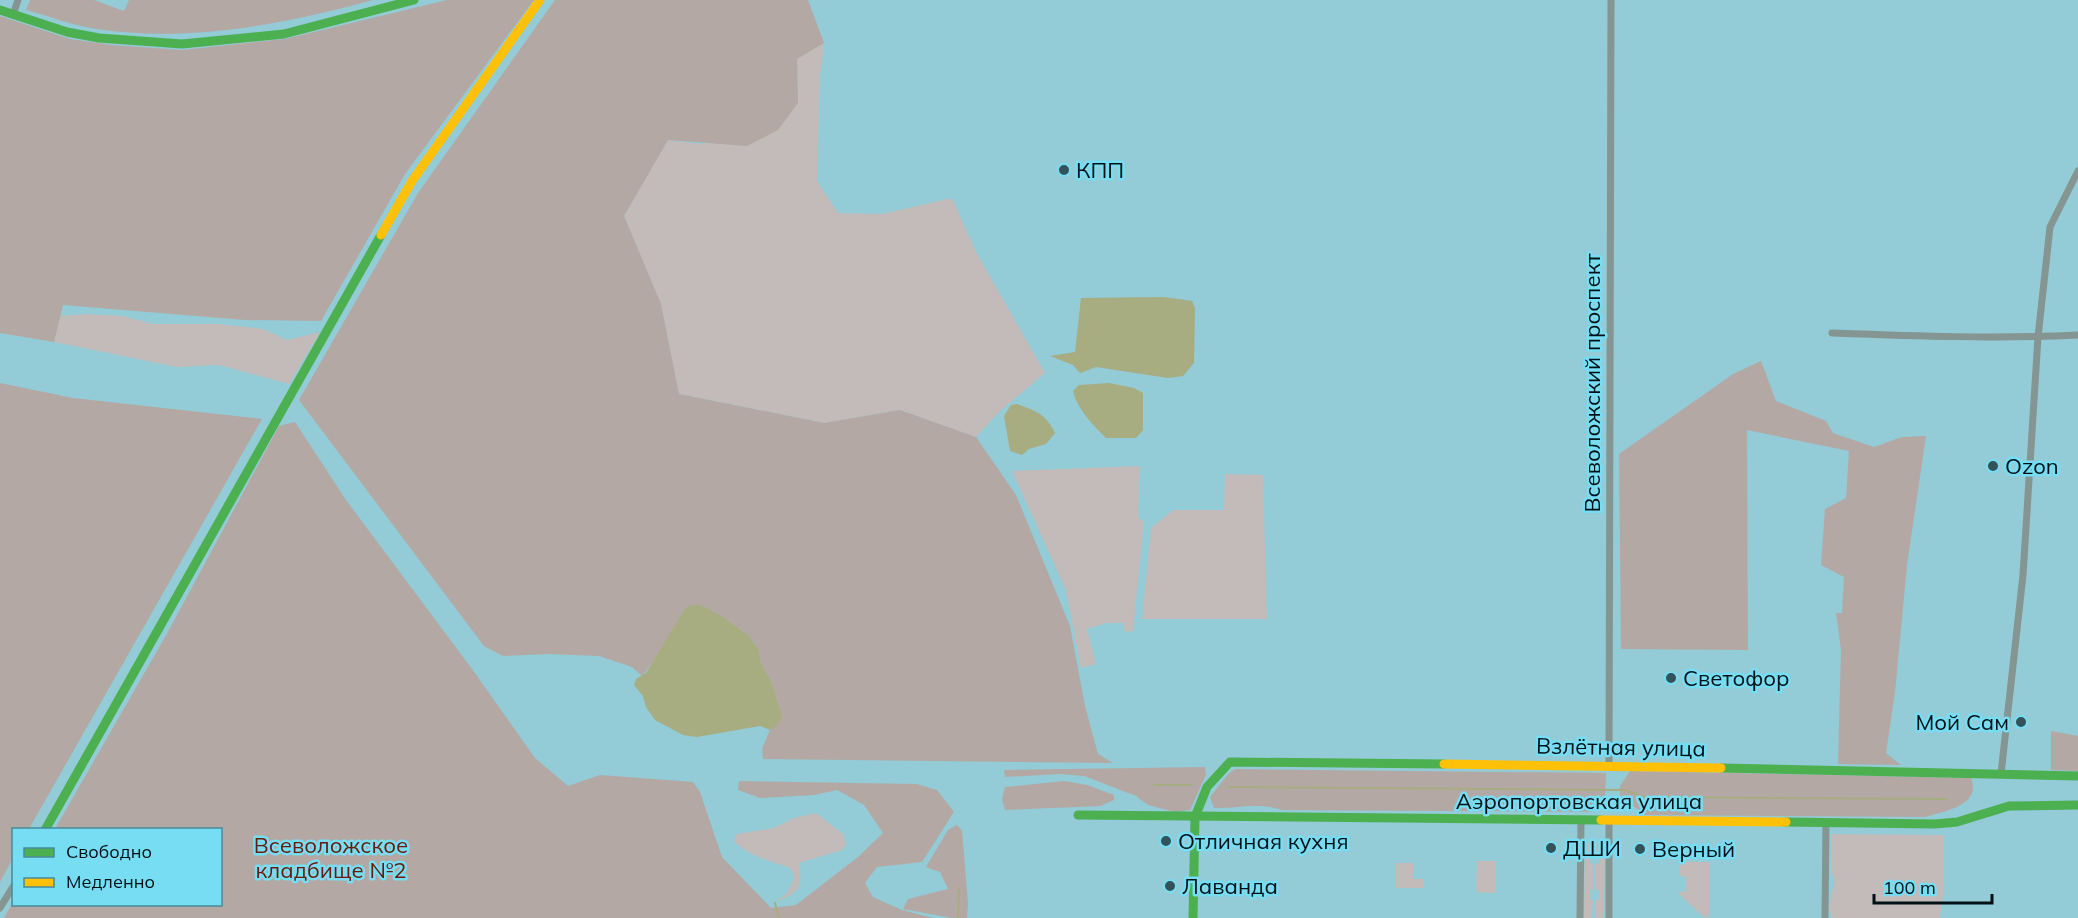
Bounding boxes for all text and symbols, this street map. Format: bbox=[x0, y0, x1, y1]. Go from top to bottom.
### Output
place label: КПП bbox=[1076, 156, 1124, 184]
marker: КПП bbox=[1057, 163, 1071, 177]
street label: Всеволожский проспект bbox=[1578, 254, 1606, 512]
place label: Ozon bbox=[2005, 452, 2059, 480]
marker: Ozon bbox=[1986, 459, 2000, 473]
place label: Светофор bbox=[1683, 664, 1789, 692]
marker: Светофор bbox=[1664, 671, 1678, 685]
place label: Мой Сам bbox=[1915, 708, 2009, 736]
marker: Мой Сам bbox=[2014, 715, 2028, 729]
street label: Взлётная улица bbox=[1536, 732, 1706, 762]
street label: Аэропортовская улица bbox=[1456, 787, 1702, 815]
place label: Отличная кухня bbox=[1178, 827, 1349, 855]
legend bbox=[12, 828, 222, 906]
park label: Всеволожское кладбище №2 bbox=[254, 831, 408, 884]
marker: Отличная кухня bbox=[1159, 834, 1173, 848]
place label: ДШИ bbox=[1563, 834, 1621, 862]
place label: Верный bbox=[1652, 835, 1735, 863]
text: Свободно bbox=[66, 840, 152, 863]
marker: ДШИ bbox=[1544, 841, 1558, 855]
marker: Верный bbox=[1633, 842, 1647, 856]
scale bar bbox=[1874, 867, 1992, 905]
text: Медленно bbox=[66, 870, 155, 893]
place label: Лаванда bbox=[1182, 872, 1278, 900]
text: 100 m bbox=[1883, 876, 1936, 899]
marker: Лаванда bbox=[1163, 879, 1177, 893]

